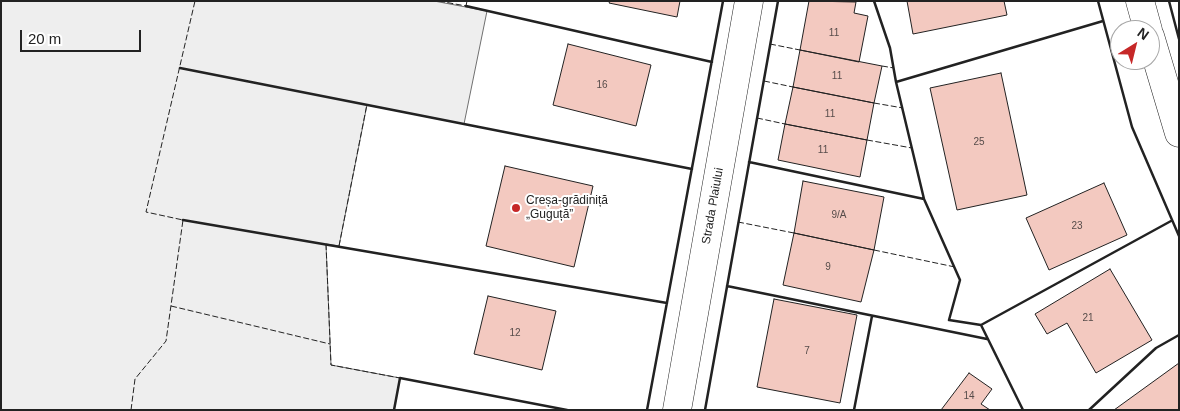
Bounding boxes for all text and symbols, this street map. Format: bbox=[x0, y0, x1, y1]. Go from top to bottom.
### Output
scale bar bbox=[22, 20, 144, 52]
north arrow bbox=[1110, 20, 1160, 70]
text: N bbox=[1134, 24, 1152, 43]
house number: 11 bbox=[829, 27, 839, 39]
text: 20 m bbox=[28, 30, 61, 47]
house number: 11 bbox=[832, 70, 842, 82]
house number: 16 bbox=[596, 79, 608, 91]
house number: 11 bbox=[825, 108, 835, 120]
house number: 25 bbox=[973, 136, 985, 148]
house number: 11 bbox=[818, 144, 828, 156]
street label: Strada Plaiului bbox=[699, 167, 727, 245]
place label: Creșa-grădiniță „Guguță” bbox=[526, 194, 608, 222]
marker: Creșa-grădiniță „Guguță” bbox=[510, 202, 522, 214]
house number: 9/A bbox=[831, 209, 847, 221]
house number: 23 bbox=[1071, 220, 1083, 232]
house number: 9 bbox=[825, 261, 831, 273]
house number: 21 bbox=[1082, 312, 1094, 324]
house number: 12 bbox=[509, 327, 521, 339]
house number: 7 bbox=[804, 345, 810, 357]
house number: 14 bbox=[963, 390, 975, 402]

